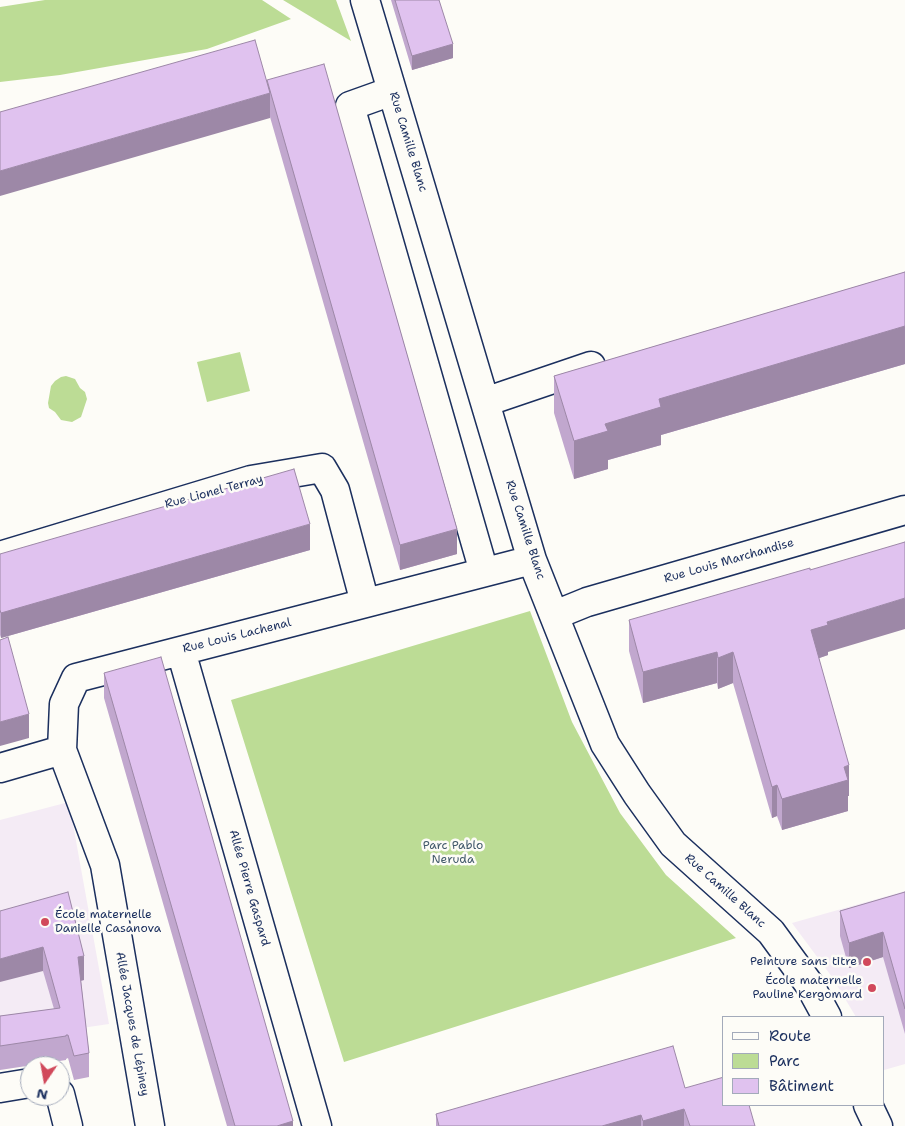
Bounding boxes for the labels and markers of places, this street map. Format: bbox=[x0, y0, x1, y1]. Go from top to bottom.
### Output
place label: École maternelle Danielle Casanova bbox=[55, 908, 161, 936]
marker: École maternelle Danielle Casanova bbox=[39, 916, 51, 928]
place label: Peinture sans titre bbox=[750, 955, 857, 969]
marker: Peinture sans titre bbox=[861, 956, 873, 968]
place label: École maternelle Pauline Kergomard bbox=[752, 974, 862, 1002]
marker: École maternelle Pauline Kergomard bbox=[866, 982, 878, 994]

